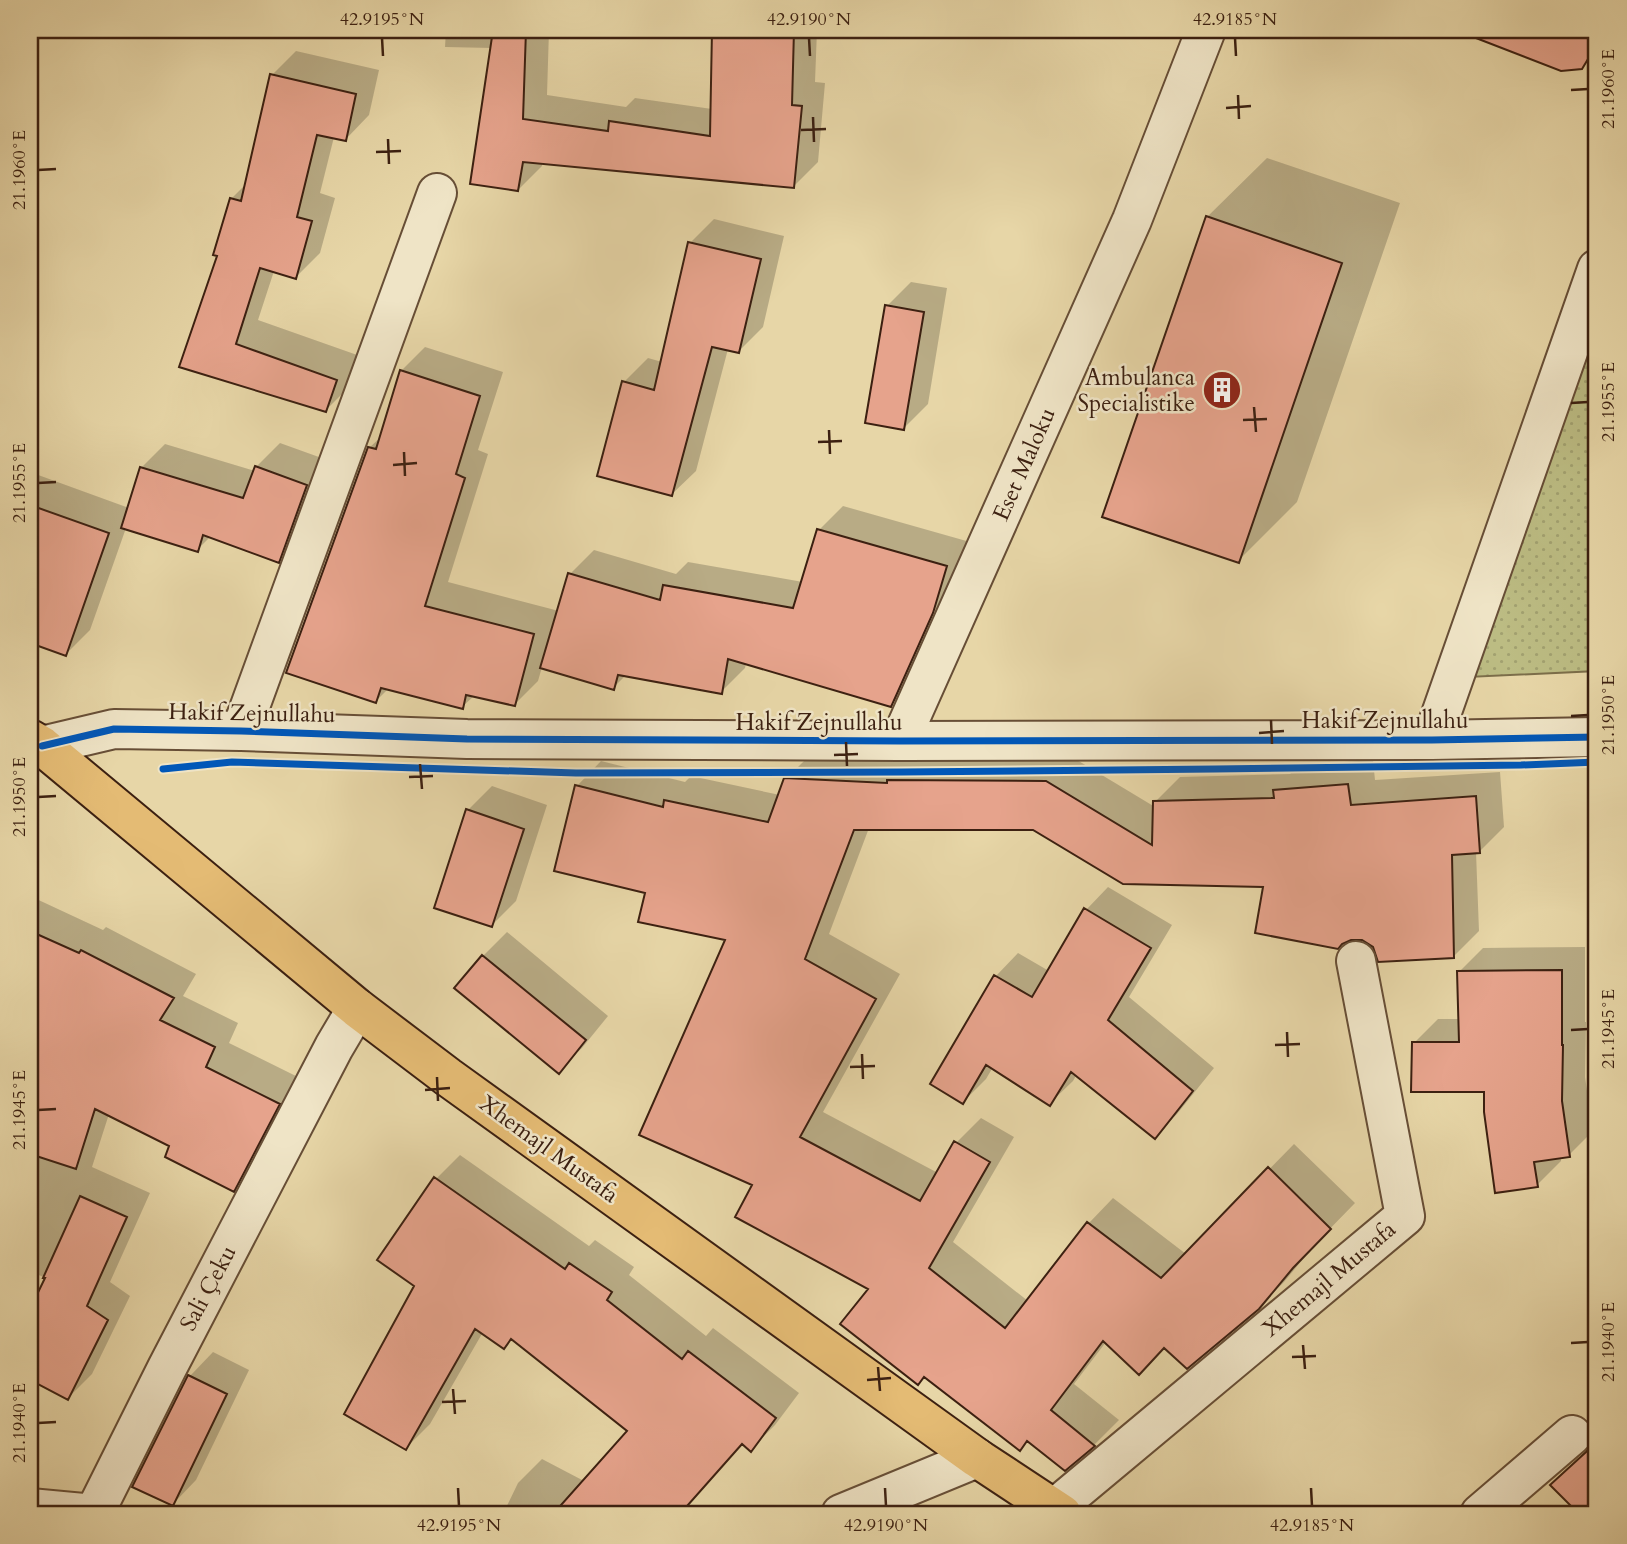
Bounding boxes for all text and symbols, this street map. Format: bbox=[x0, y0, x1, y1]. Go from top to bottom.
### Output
text: 42.9195°N bbox=[340, 7, 425, 32]
text: 42.9190°N bbox=[767, 7, 852, 32]
text: 42.9185°N bbox=[1193, 7, 1278, 32]
text: 21.1960°E bbox=[1596, 49, 1621, 129]
text: 21.1960°E bbox=[7, 130, 32, 210]
place label: Ambulanca Specialistike bbox=[1077, 362, 1195, 419]
text: 21.1955°E bbox=[1596, 362, 1621, 442]
building icon: Ambulanca Specialistike bbox=[1201, 369, 1243, 411]
street label: Eset Maloku bbox=[985, 403, 1063, 525]
text: 21.1955°E bbox=[7, 443, 32, 523]
text: 21.1950°E bbox=[1596, 675, 1621, 755]
street label: Hakif Zejnullahu bbox=[168, 696, 336, 730]
street label: Hakif Zejnullahu bbox=[1301, 705, 1469, 736]
street label: Hakif Zejnullahu bbox=[735, 707, 903, 738]
text: 21.1950°E bbox=[7, 757, 32, 837]
text: 21.1945°E bbox=[1596, 989, 1621, 1069]
text: 21.1945°E bbox=[7, 1070, 32, 1150]
street label: Xhemajl Mustafa bbox=[473, 1088, 625, 1210]
street label: Xhemajl Mustafa bbox=[1256, 1214, 1402, 1344]
street label: Sali Çeku bbox=[173, 1240, 243, 1336]
text: 21.1940°E bbox=[1596, 1302, 1621, 1382]
text: 21.1940°E bbox=[7, 1383, 32, 1463]
text: 42.9195°N bbox=[417, 1513, 502, 1538]
text: 42.9190°N bbox=[844, 1513, 929, 1538]
text: 42.9185°N bbox=[1270, 1513, 1355, 1538]

